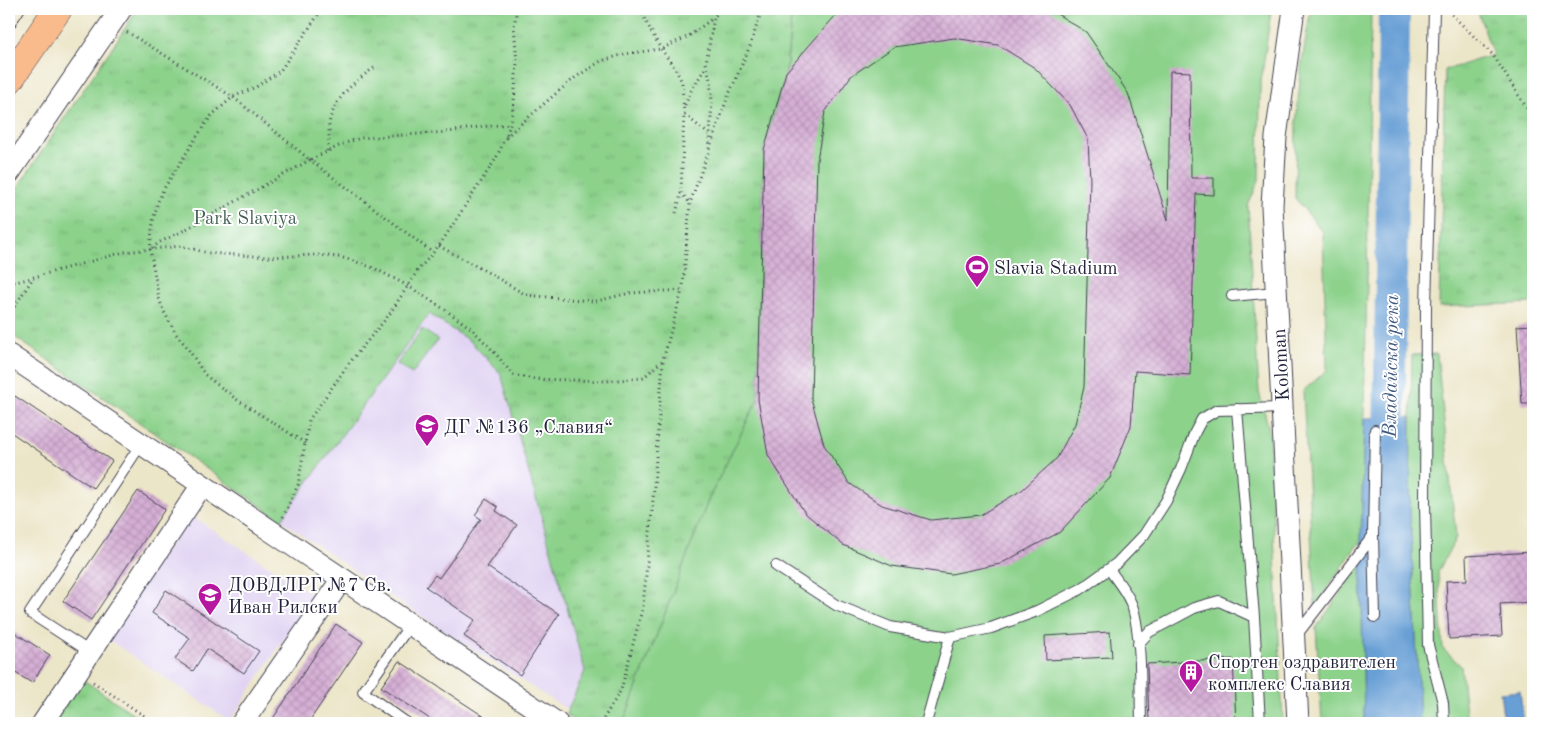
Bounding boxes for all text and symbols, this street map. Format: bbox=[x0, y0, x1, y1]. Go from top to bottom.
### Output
park label: Park Slaviya bbox=[193, 210, 298, 229]
sports icon: Slavia Stadium bbox=[964, 254, 990, 288]
place label: Slavia Stadium bbox=[994, 260, 1118, 279]
water label: Владайска река bbox=[1381, 294, 1403, 439]
street label: Koloman bbox=[1271, 328, 1294, 402]
school or university icon: ДГ №136 „Славия“ bbox=[414, 413, 440, 447]
place label: ДГ №136 „Славия“ bbox=[444, 419, 613, 438]
place label: ДОВДЛРГ №7 Св. Иван Рилски bbox=[228, 577, 391, 618]
school or university icon: ДОВДЛРГ №7 Св. Иван Рилски bbox=[197, 582, 223, 616]
place label: Спортен оздравителен комплекс Славия bbox=[1208, 654, 1396, 695]
building icon: Спортен оздравителен комплекс Славия bbox=[1178, 659, 1204, 693]

